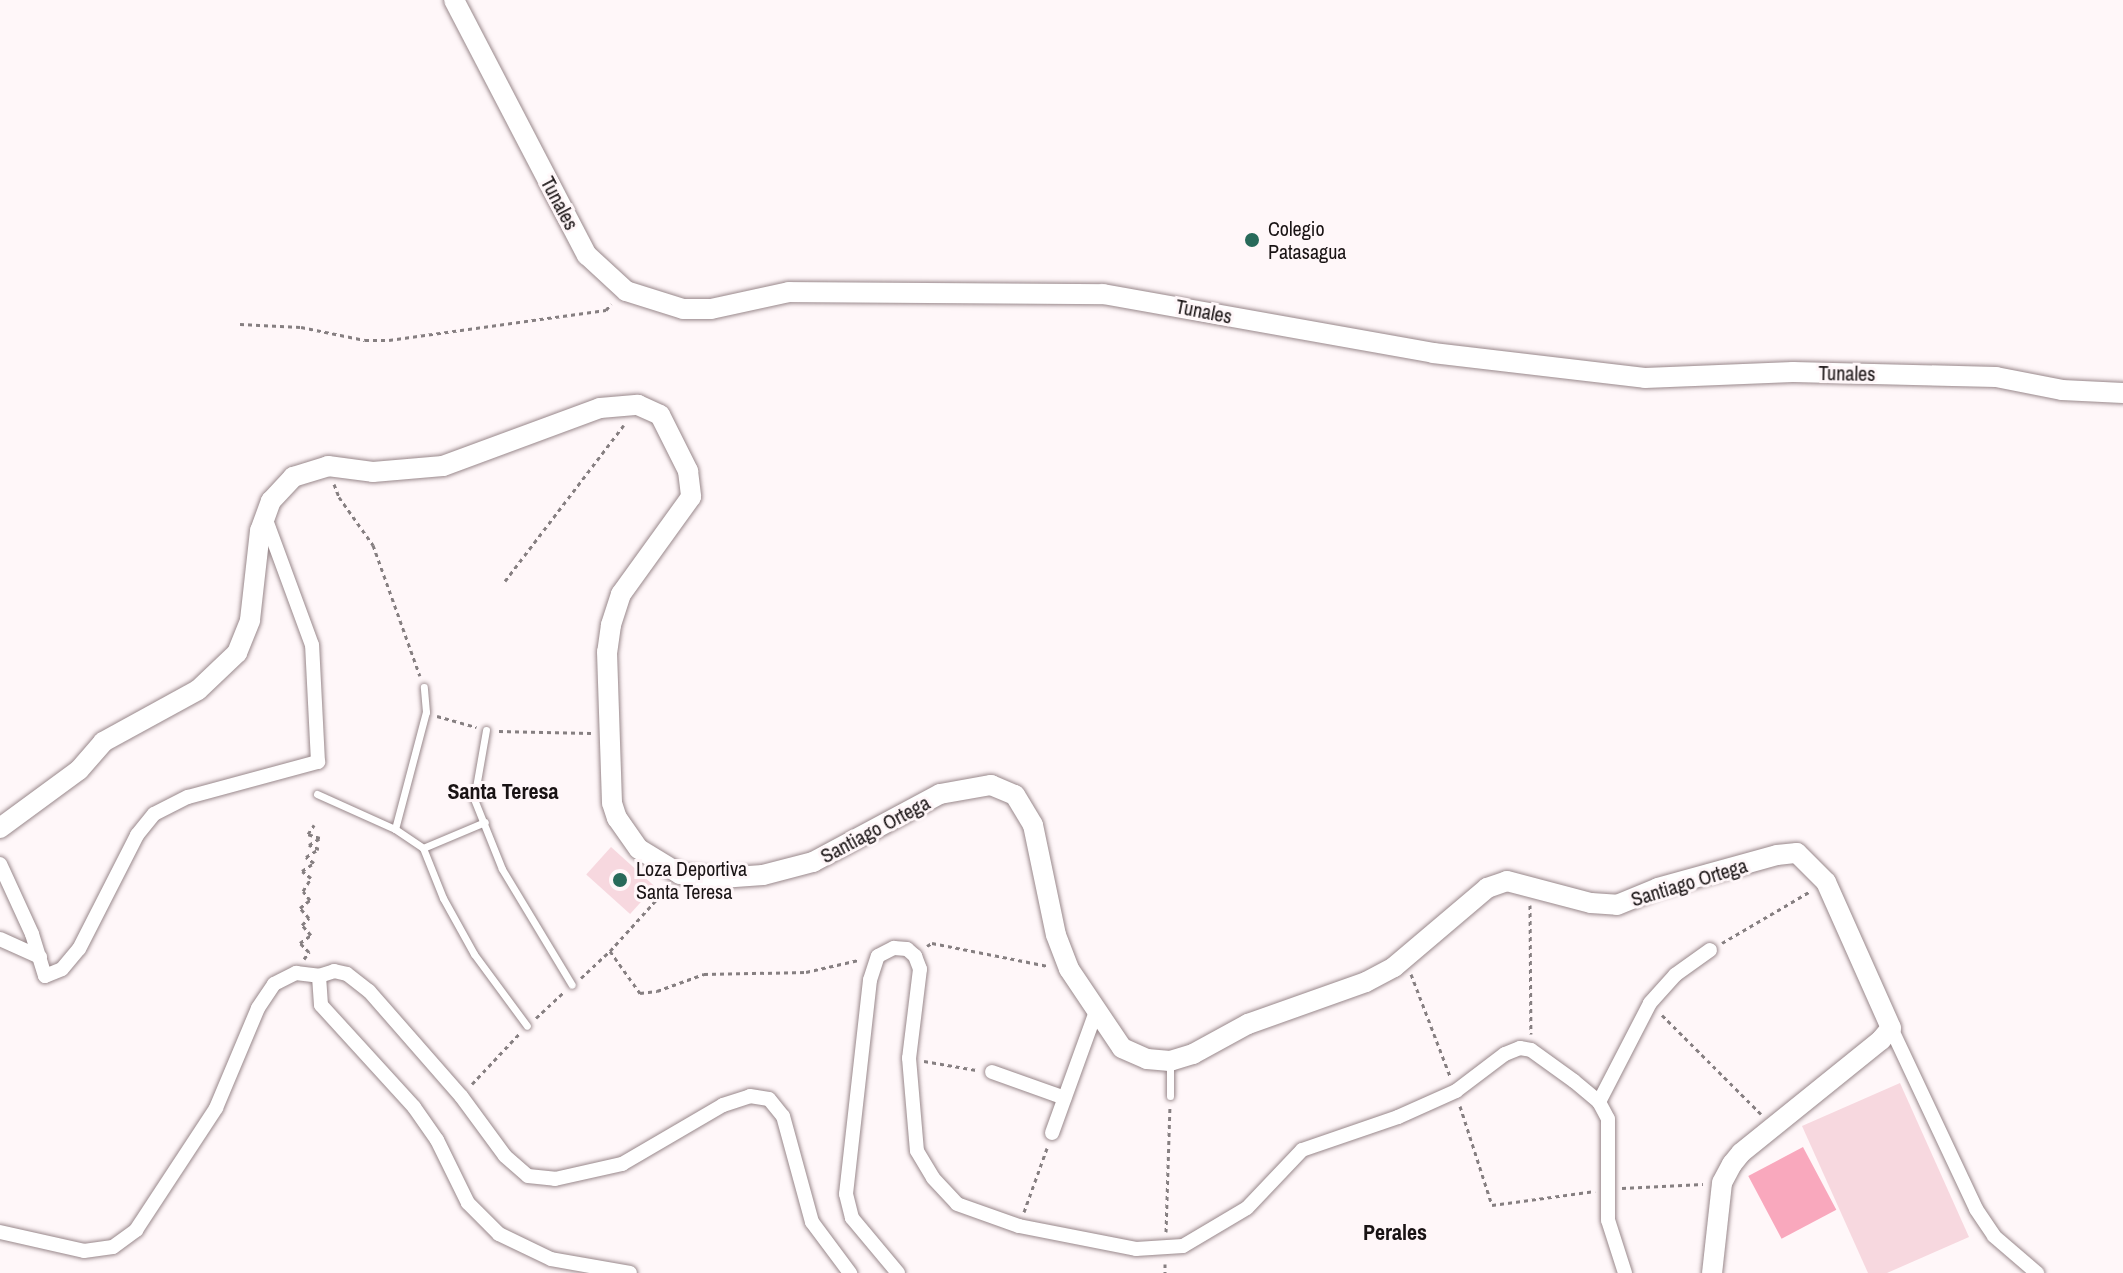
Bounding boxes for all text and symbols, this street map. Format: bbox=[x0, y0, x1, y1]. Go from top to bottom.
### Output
street label: Tunales bbox=[536, 172, 584, 234]
place label: Colegio Patasagua bbox=[1268, 216, 1346, 263]
marker: Colegio Patasagua bbox=[1243, 231, 1261, 249]
street label: Tunales bbox=[1174, 294, 1234, 328]
street label: Tunales bbox=[1818, 361, 1876, 385]
district label: Santa Teresa bbox=[448, 779, 558, 805]
street label: Santiago Ortega bbox=[816, 790, 934, 868]
street label: Santiago Ortega bbox=[1628, 853, 1750, 911]
place label: Loza Deportiva Santa Teresa bbox=[636, 856, 747, 903]
marker: Loza Deportiva Santa Teresa bbox=[611, 871, 629, 889]
district label: Perales bbox=[1363, 1220, 1427, 1246]

